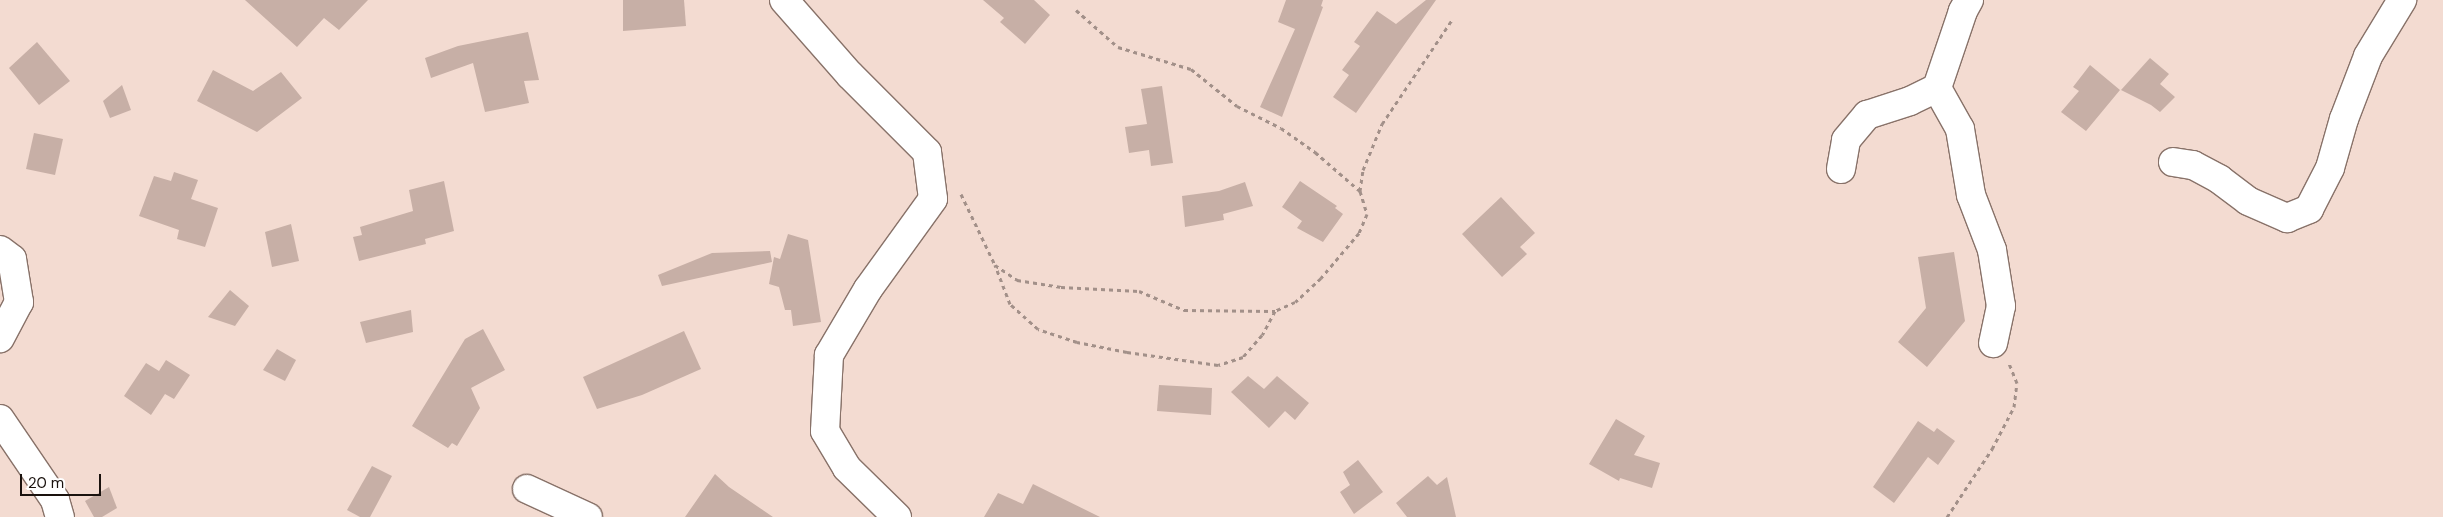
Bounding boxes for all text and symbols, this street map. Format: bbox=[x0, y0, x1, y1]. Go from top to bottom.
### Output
scale bar bbox=[22, 464, 104, 496]
text: 20 m bbox=[28, 473, 64, 493]

